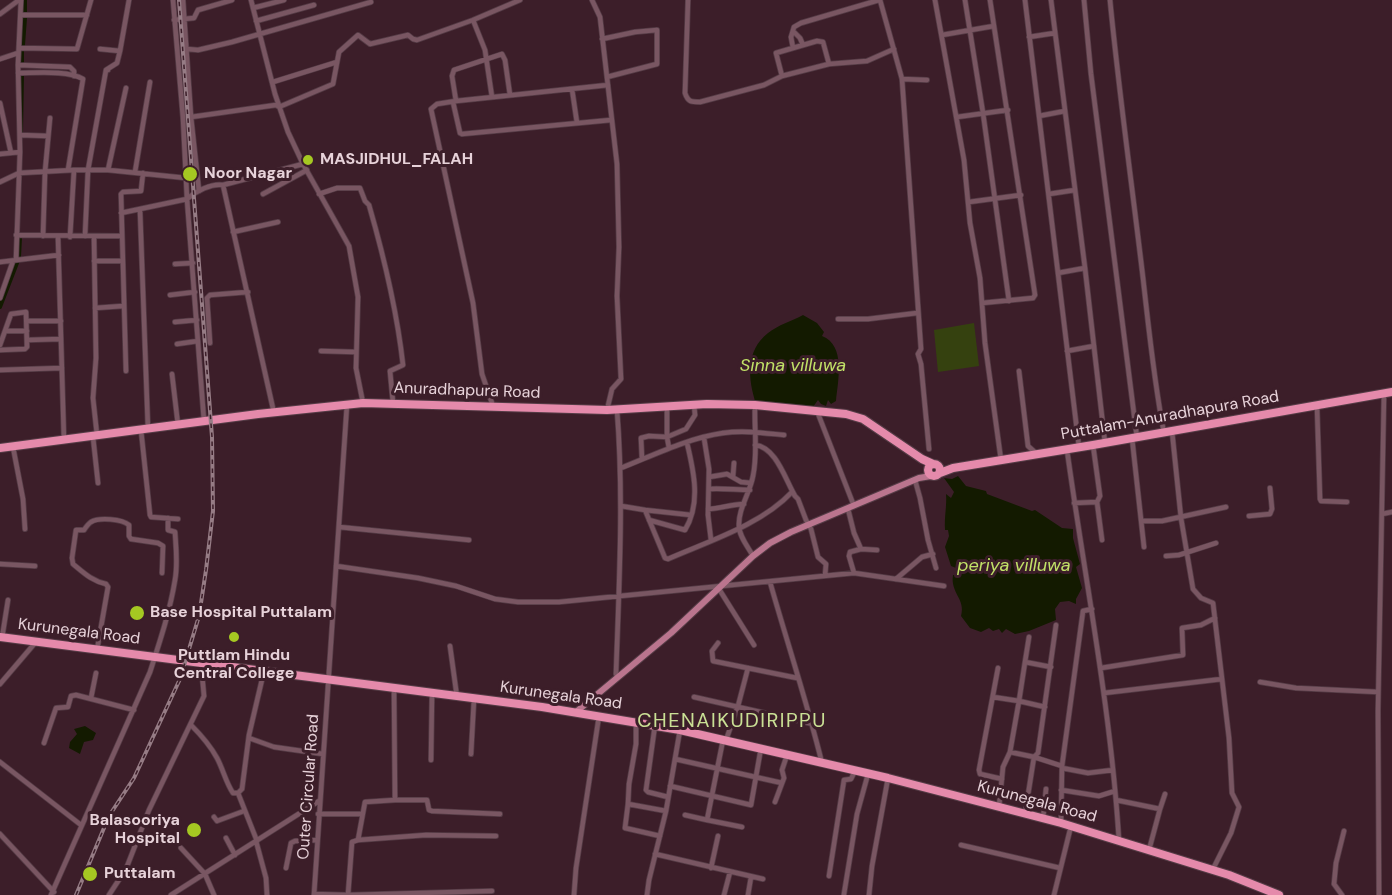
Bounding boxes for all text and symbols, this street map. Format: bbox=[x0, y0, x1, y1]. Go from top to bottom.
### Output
place label: MASJIDHUL_FALAH bbox=[320, 150, 473, 170]
marker: MASJIDHUL_FALAH bbox=[301, 153, 315, 167]
place label: Noor Nagar bbox=[204, 164, 292, 184]
marker: Noor Nagar bbox=[181, 165, 199, 183]
water label: Sinna villuwa bbox=[740, 355, 846, 377]
street label: Anuradhapura Road bbox=[393, 379, 541, 403]
street label: Puttalam-Anuradhapura Road bbox=[1059, 387, 1281, 445]
water label: periya villuwa bbox=[957, 555, 1071, 577]
place label: Base Hospital Puttalam bbox=[150, 603, 332, 623]
marker: Base Hospital Puttalam bbox=[128, 604, 146, 622]
street label: Kurunegala Road bbox=[17, 615, 141, 649]
marker: Puttlam Hindu Central College bbox=[227, 630, 241, 644]
place label: Puttlam Hindu Central College bbox=[174, 646, 294, 684]
street label: Kurunegala Road bbox=[499, 678, 623, 714]
district label: CHENAIKUDIRIPPU bbox=[637, 710, 827, 734]
street label: Outer Circular Road bbox=[294, 714, 324, 860]
street label: Kurunegala Road bbox=[975, 777, 1099, 827]
place label: Balasooriya Hospital bbox=[89, 811, 180, 849]
marker: Balasooriya Hospital bbox=[185, 821, 203, 839]
place label: Puttalam bbox=[104, 864, 176, 884]
marker: Puttalam bbox=[81, 865, 99, 883]

